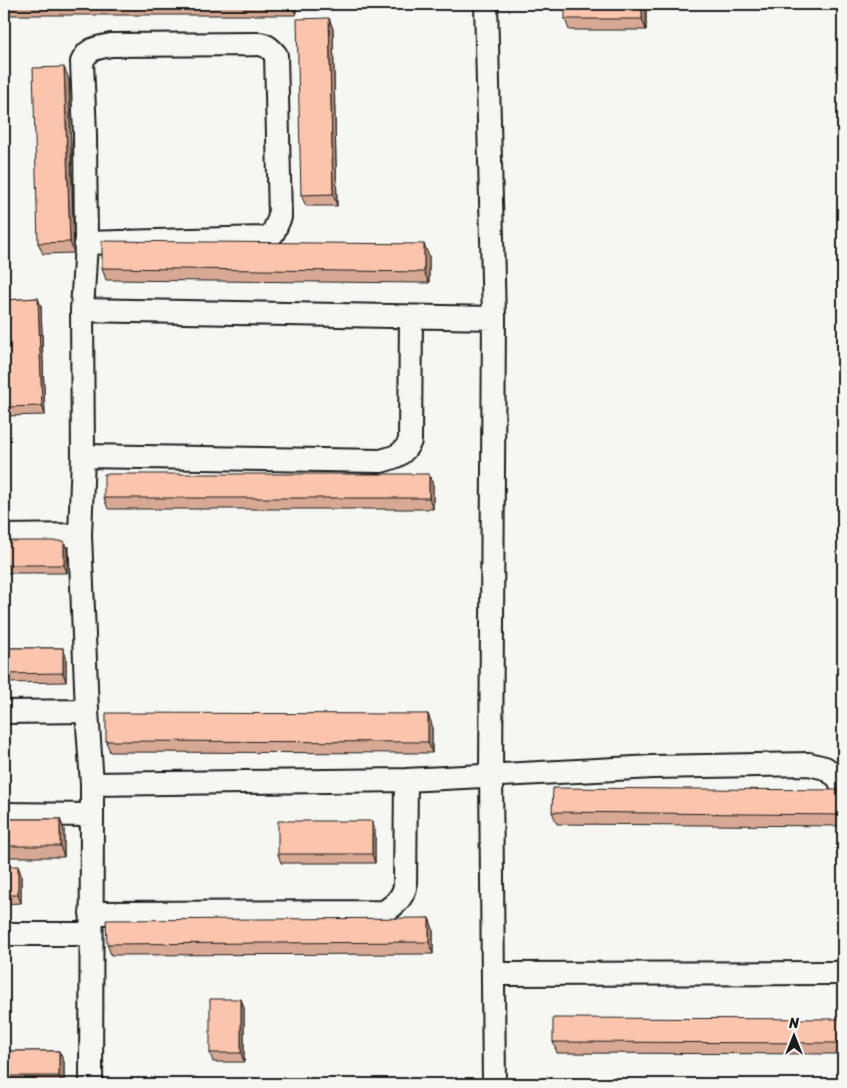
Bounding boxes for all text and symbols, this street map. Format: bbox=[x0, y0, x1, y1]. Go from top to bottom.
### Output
north arrow bbox=[770, 1010, 820, 1060]
text: N bbox=[788, 1011, 799, 1036]

